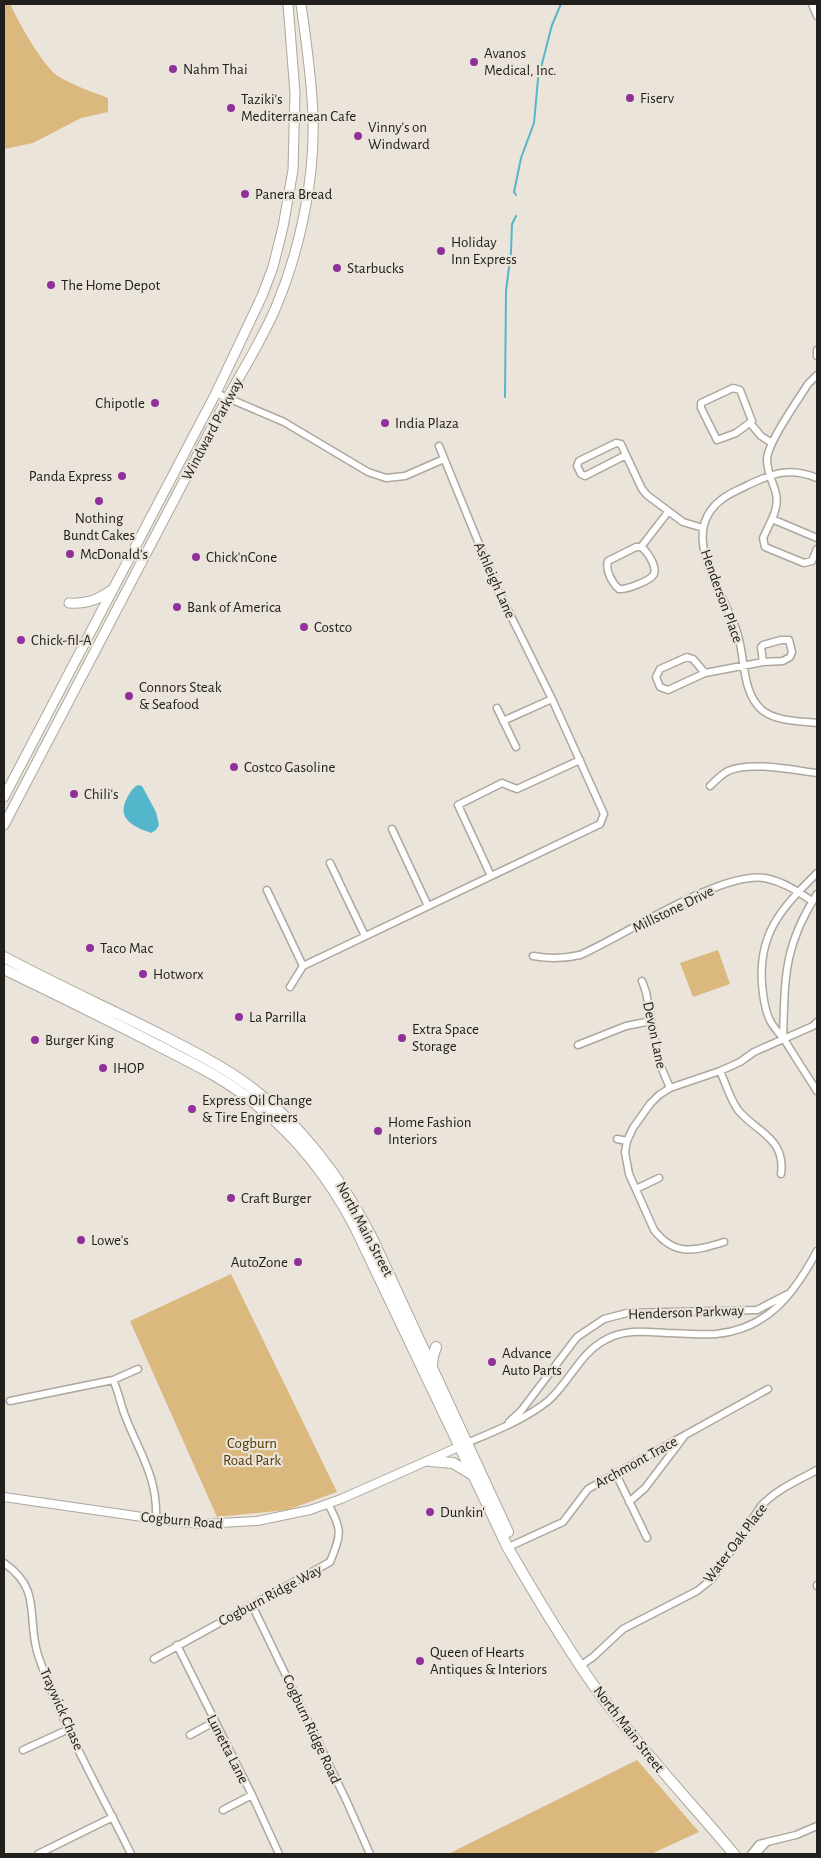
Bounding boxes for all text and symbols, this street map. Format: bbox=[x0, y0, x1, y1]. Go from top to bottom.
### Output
place label: Avanos Medical, Inc. bbox=[484, 46, 556, 78]
marker: Avanos Medical, Inc. bbox=[468, 56, 480, 68]
place label: Nahm Thai bbox=[183, 62, 248, 77]
marker: Nahm Thai bbox=[167, 63, 179, 75]
place label: Fiserv bbox=[640, 91, 675, 106]
place label: Taziki's Mediterranean Cafe bbox=[241, 92, 356, 124]
marker: Fiserv bbox=[624, 92, 636, 104]
marker: Taziki's Mediterranean Cafe bbox=[225, 102, 237, 114]
place label: Vinny's on Windward bbox=[368, 120, 430, 152]
marker: Vinny's on Windward bbox=[352, 130, 364, 142]
place label: Panera Bread bbox=[255, 187, 333, 202]
marker: Panera Bread bbox=[239, 188, 251, 200]
place label: Holiday Inn Express bbox=[451, 235, 517, 267]
marker: Holiday Inn Express bbox=[435, 245, 447, 257]
place label: Starbucks bbox=[347, 261, 404, 276]
marker: Starbucks bbox=[331, 262, 343, 274]
place label: The Home Depot bbox=[61, 278, 161, 293]
marker: The Home Depot bbox=[45, 279, 57, 291]
street label: Windward Parkway bbox=[179, 375, 246, 483]
place label: Chipotle bbox=[95, 396, 145, 411]
marker: Chipotle bbox=[149, 397, 161, 409]
place label: India Plaza bbox=[395, 416, 459, 431]
marker: India Plaza bbox=[379, 417, 391, 429]
place label: Panda Express bbox=[29, 469, 112, 484]
marker: Panda Express bbox=[116, 470, 128, 482]
marker: Nothing Bundt Cakes bbox=[93, 495, 105, 507]
place label: Nothing Bundt Cakes bbox=[63, 511, 135, 543]
street label: Ashleigh Lane bbox=[471, 540, 518, 621]
place label: McDonald's bbox=[80, 547, 148, 562]
street label: Henderson Place bbox=[698, 547, 745, 645]
marker: McDonald's bbox=[64, 548, 76, 560]
place label: Chick'nCone bbox=[206, 550, 277, 565]
marker: Chick'nCone bbox=[190, 551, 202, 563]
place label: Bank of America bbox=[187, 600, 282, 615]
marker: Bank of America bbox=[171, 601, 183, 613]
place label: Costco bbox=[314, 620, 352, 635]
marker: Costco bbox=[298, 621, 310, 633]
place label: Chick-fil-A bbox=[31, 633, 92, 648]
marker: Chick-fil-A bbox=[15, 634, 27, 646]
place label: Connors Steak & Seafood bbox=[139, 680, 222, 712]
marker: Connors Steak & Seafood bbox=[123, 690, 135, 702]
place label: Costco Gasoline bbox=[244, 760, 335, 775]
marker: Costco Gasoline bbox=[228, 761, 240, 773]
place label: Chili's bbox=[84, 787, 119, 802]
marker: Chili's bbox=[68, 788, 80, 800]
street label: Millstone Drive bbox=[630, 883, 716, 936]
place label: Taco Mac bbox=[100, 941, 153, 956]
marker: Taco Mac bbox=[84, 942, 96, 954]
place label: Hotworx bbox=[153, 967, 204, 982]
marker: Hotworx bbox=[137, 968, 149, 980]
street label: Devon Lane bbox=[640, 1000, 669, 1070]
place label: La Parrilla bbox=[249, 1010, 307, 1025]
marker: La Parrilla bbox=[233, 1011, 245, 1023]
place label: Extra Space Storage bbox=[412, 1022, 479, 1054]
marker: Extra Space Storage bbox=[396, 1032, 408, 1044]
place label: Burger King bbox=[45, 1033, 115, 1048]
marker: Burger King bbox=[29, 1034, 41, 1046]
place label: IHOP bbox=[113, 1061, 145, 1076]
marker: IHOP bbox=[97, 1062, 109, 1074]
place label: Express Oil Change & Tire Engineers bbox=[202, 1093, 312, 1125]
marker: Express Oil Change & Tire Engineers bbox=[186, 1103, 198, 1115]
place label: Home Fashion Interiors bbox=[388, 1115, 472, 1147]
marker: Home Fashion Interiors bbox=[372, 1125, 384, 1137]
street label: North Main Street bbox=[333, 1179, 396, 1279]
place label: Craft Burger bbox=[241, 1191, 312, 1206]
marker: Craft Burger bbox=[225, 1192, 237, 1204]
place label: Lowe's bbox=[91, 1233, 129, 1248]
marker: Lowe's bbox=[75, 1234, 87, 1246]
place label: AutoZone bbox=[231, 1255, 288, 1270]
marker: AutoZone bbox=[292, 1256, 304, 1268]
street label: Henderson Parkway bbox=[628, 1303, 745, 1322]
place label: Advance Auto Parts bbox=[502, 1346, 562, 1378]
marker: Advance Auto Parts bbox=[486, 1356, 498, 1368]
street label: Archmont Trace bbox=[593, 1434, 680, 1491]
park label: Cogburn Road Park bbox=[223, 1436, 281, 1468]
street label: Water Oak Place bbox=[701, 1501, 770, 1586]
place label: Dunkin' bbox=[440, 1505, 485, 1520]
marker: Dunkin' bbox=[424, 1506, 436, 1518]
street label: Cogburn Road bbox=[140, 1509, 224, 1532]
street label: Cogburn Ridge Way bbox=[216, 1562, 325, 1629]
place label: Queen of Hearts Antiques & Interiors bbox=[430, 1645, 547, 1677]
marker: Queen of Hearts Antiques & Interiors bbox=[414, 1655, 426, 1667]
street label: Traywick Chase bbox=[37, 1666, 86, 1753]
street label: Cogburn Ridge Road bbox=[280, 1672, 344, 1786]
street label: North Main Street bbox=[590, 1683, 667, 1775]
street label: Lunetta Lane bbox=[204, 1712, 251, 1786]

